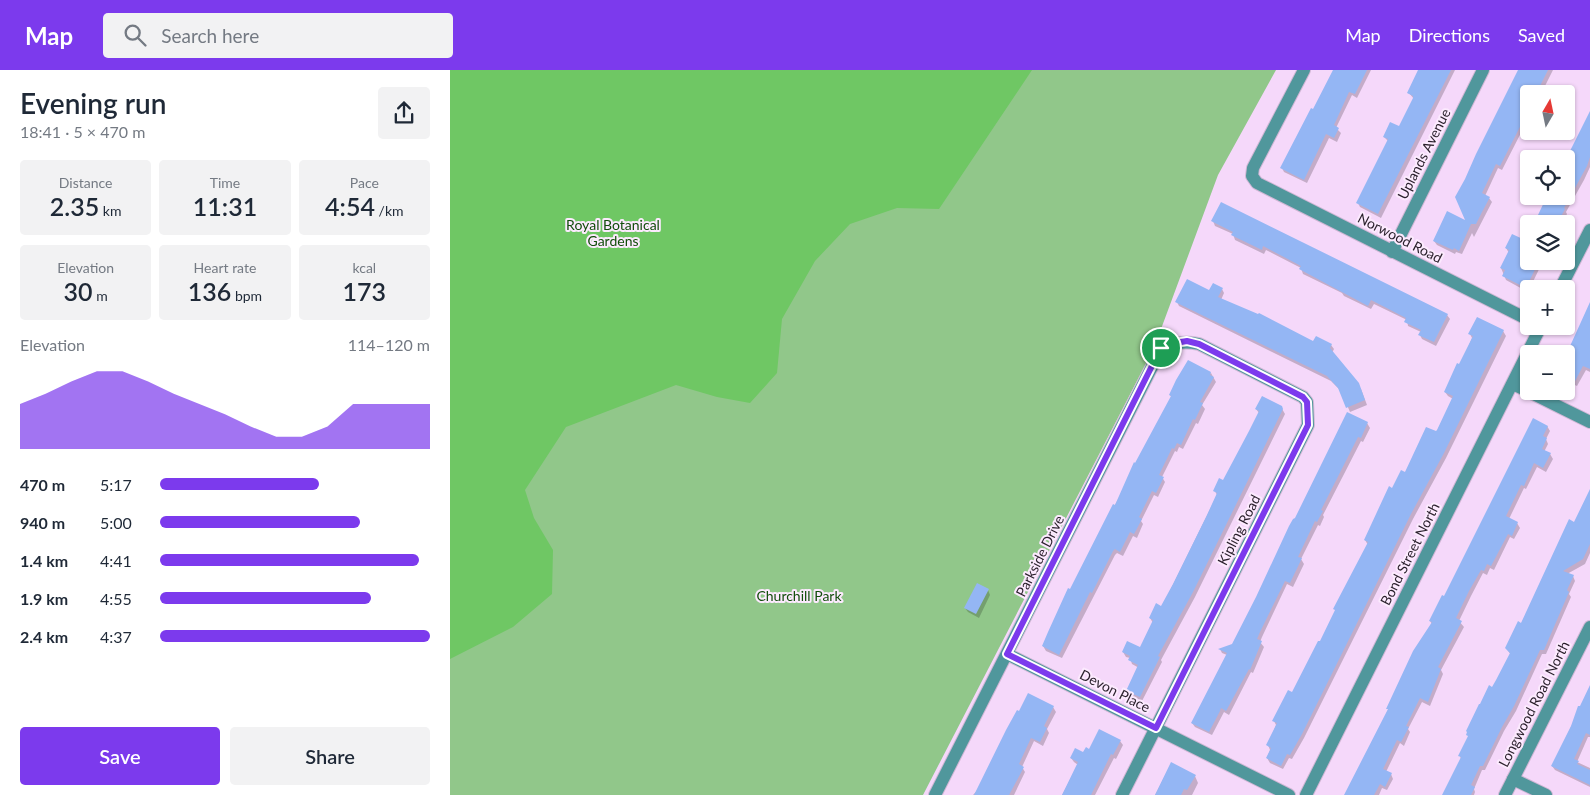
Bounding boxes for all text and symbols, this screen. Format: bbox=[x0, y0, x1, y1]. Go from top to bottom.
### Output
search box bbox=[103, 13, 453, 58]
text: Map bbox=[25, 21, 73, 50]
icon: search bbox=[121, 21, 149, 49]
text: Search here bbox=[161, 24, 259, 47]
text: Map bbox=[1345, 24, 1381, 46]
text: Directions bbox=[1409, 24, 1490, 46]
text: Saved bbox=[1518, 24, 1565, 46]
north arrow bbox=[1520, 85, 1575, 140]
map controls bbox=[1520, 85, 1575, 400]
text: Evening run bbox=[20, 86, 166, 120]
button: share bbox=[378, 87, 430, 139]
street label: Uplands Avenue bbox=[1393, 106, 1454, 202]
text: 18:41 · 5 × 470 m bbox=[20, 122, 145, 141]
button: locate bbox=[1520, 150, 1575, 205]
text: Distance bbox=[59, 174, 113, 191]
text: Time bbox=[210, 174, 240, 191]
text: Pace bbox=[350, 174, 379, 191]
text: 2.35 bbox=[50, 191, 99, 221]
text: 11:31 bbox=[193, 191, 257, 221]
text: 4:54 bbox=[325, 191, 375, 221]
text: km bbox=[99, 202, 121, 219]
text: /km bbox=[375, 202, 404, 219]
street label: Norwood Road bbox=[1355, 209, 1445, 266]
button: layers bbox=[1520, 215, 1575, 270]
park label: Royal Botanical Gardens bbox=[566, 216, 660, 249]
text: Elevation bbox=[57, 259, 114, 276]
text: Heart rate bbox=[194, 259, 256, 276]
text: kcal bbox=[352, 259, 376, 276]
text: 30 bbox=[64, 276, 93, 306]
text: 136 bbox=[188, 276, 231, 306]
text: 173 bbox=[343, 276, 386, 306]
button: + bbox=[1520, 280, 1575, 335]
text: m bbox=[93, 287, 108, 304]
text: bpm bbox=[231, 287, 262, 304]
pin bbox=[1140, 327, 1182, 369]
icon: arrive bbox=[1147, 334, 1175, 362]
text: Elevation bbox=[20, 335, 85, 354]
text: 114–120 m bbox=[348, 335, 430, 354]
button: − bbox=[1520, 345, 1575, 400]
text: 470 m bbox=[20, 475, 65, 494]
text: 5:17 bbox=[100, 475, 132, 494]
street label: Kipling Road bbox=[1214, 492, 1264, 568]
street label: Bond Street North bbox=[1376, 500, 1443, 608]
street label: Parkside Drive bbox=[1012, 512, 1067, 599]
text: 940 m bbox=[20, 513, 65, 532]
text: 5:00 bbox=[100, 513, 132, 532]
text: 1.4 km bbox=[20, 551, 68, 570]
text: 4:41 bbox=[100, 551, 132, 570]
park label: Churchill Park bbox=[756, 587, 842, 604]
text: 1.9 km bbox=[20, 589, 68, 608]
text: 4:55 bbox=[100, 589, 132, 608]
text: 2.4 km bbox=[20, 627, 68, 646]
text: 4:37 bbox=[100, 627, 132, 646]
street label: Longwood Road North bbox=[1494, 638, 1573, 770]
street label: Devon Place bbox=[1077, 666, 1153, 716]
button: Save bbox=[20, 727, 220, 785]
button: Share bbox=[230, 727, 430, 785]

